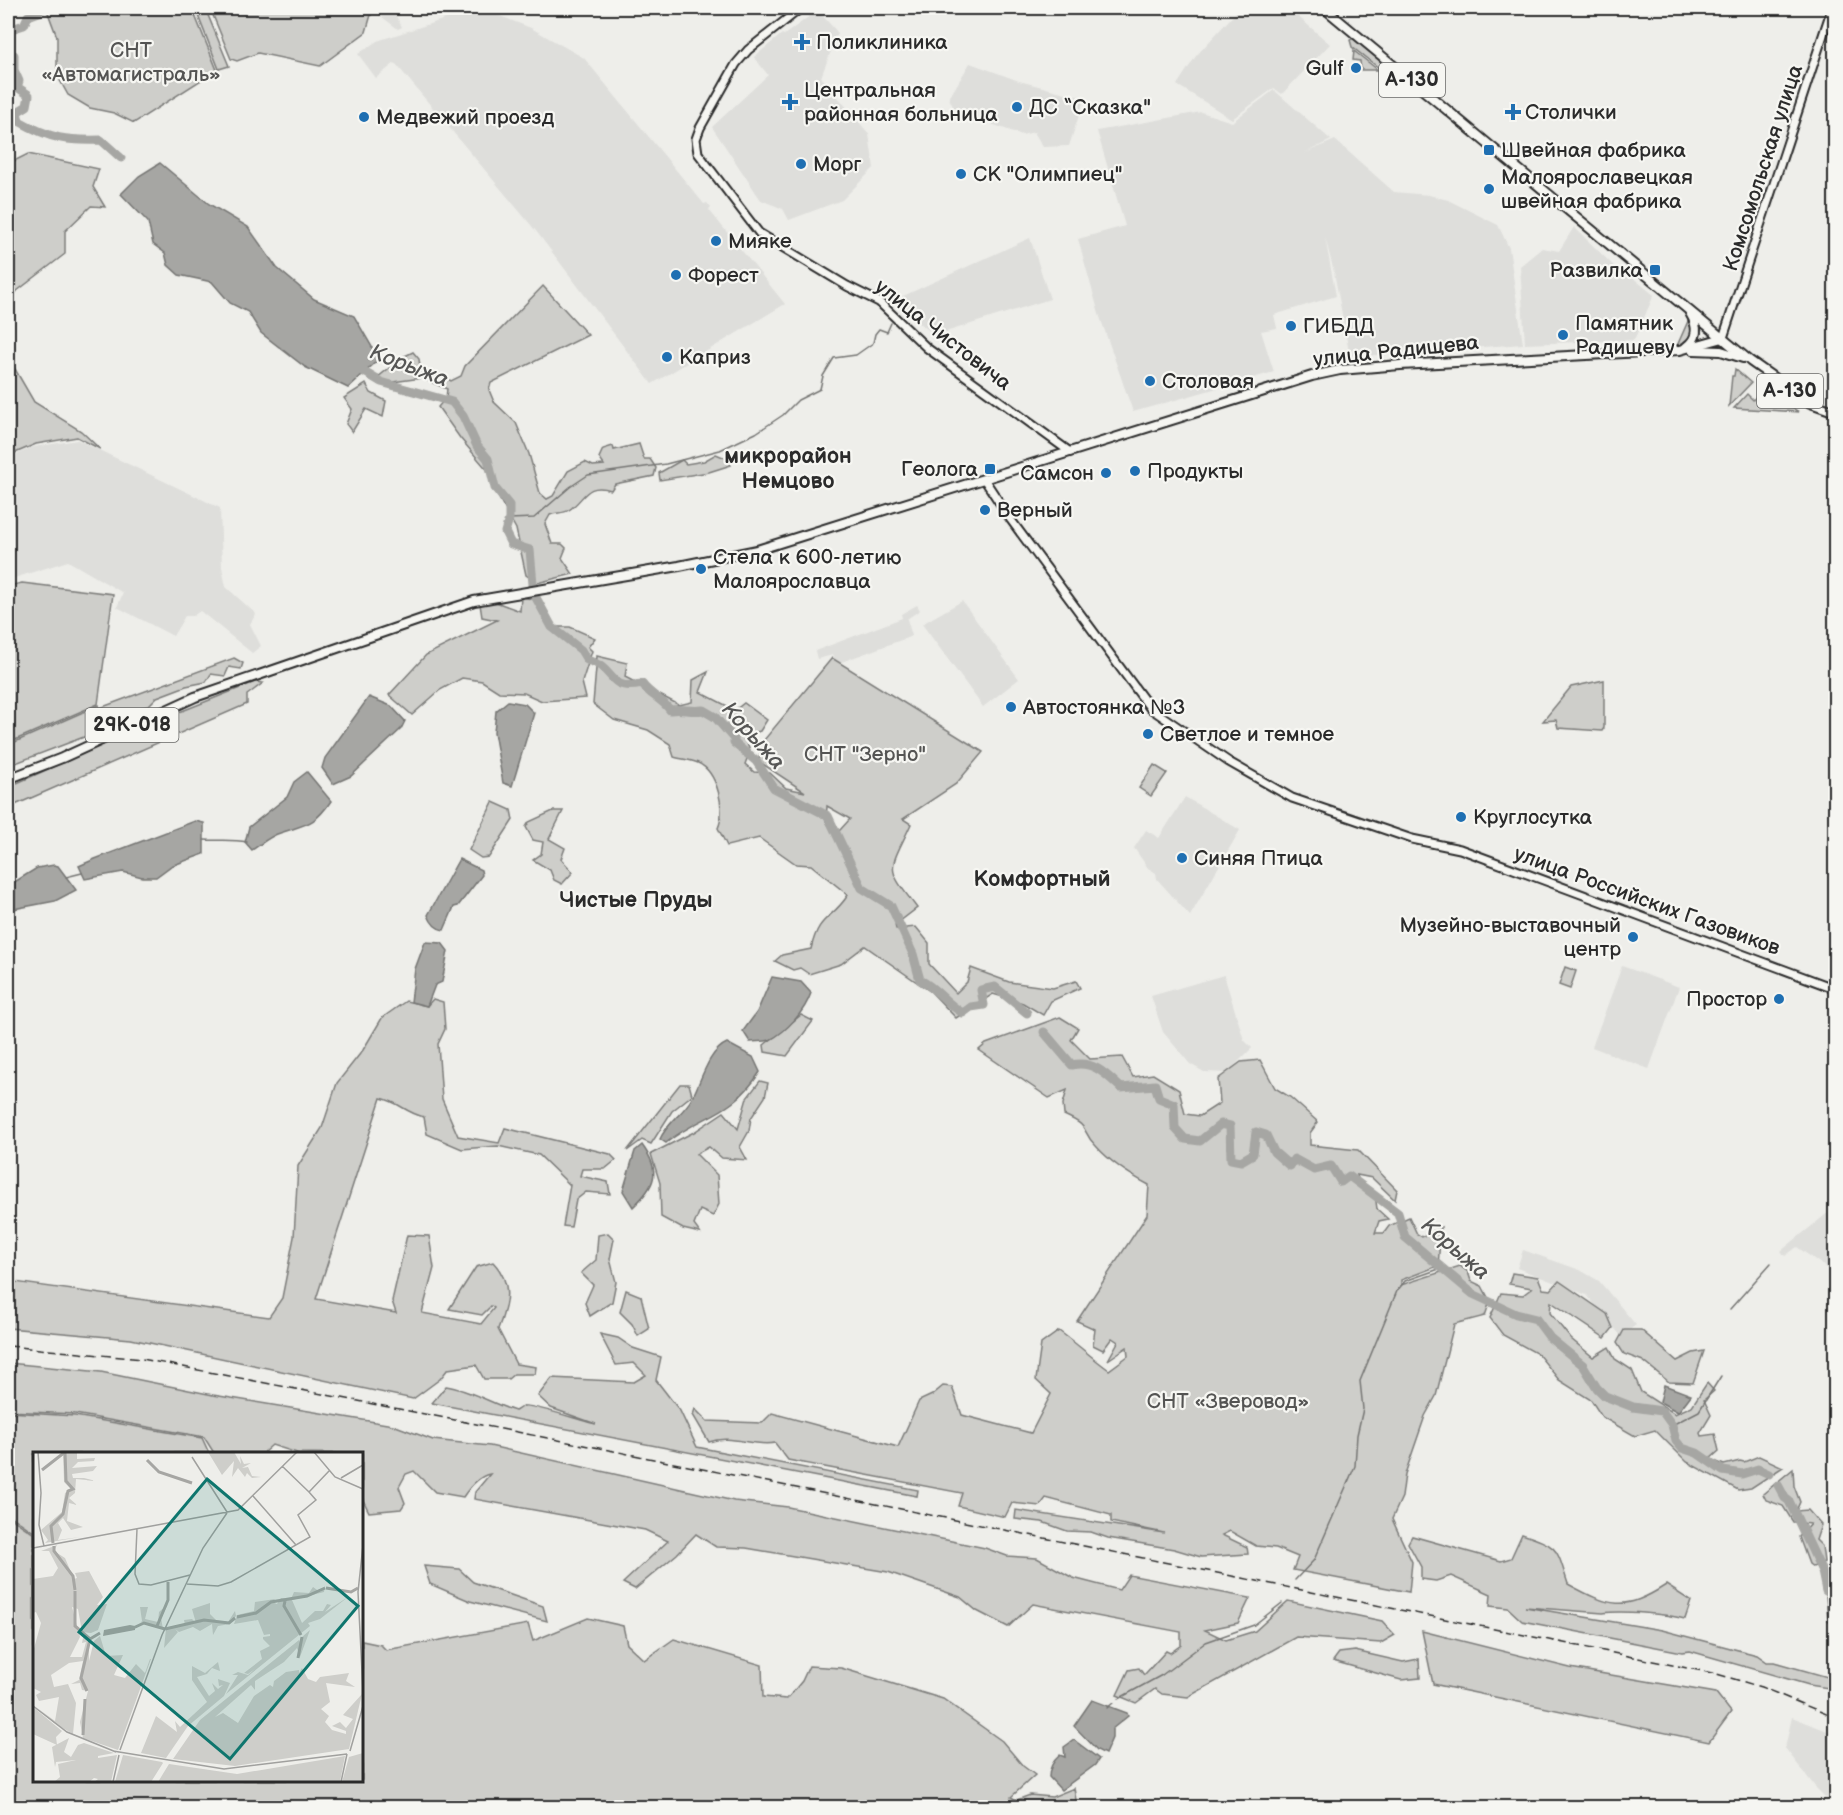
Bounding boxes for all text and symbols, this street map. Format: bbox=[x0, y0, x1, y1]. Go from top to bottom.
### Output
place label: Поликлиника bbox=[816, 30, 948, 55]
marker: Поликлиника bbox=[793, 33, 811, 51]
park label: СНТ «Автомагистраль» bbox=[41, 38, 221, 87]
place label: Gulf bbox=[1305, 56, 1345, 81]
marker: Gulf bbox=[1349, 61, 1363, 75]
street label: Комсомольская улица bbox=[1718, 61, 1808, 274]
road number: А-130 bbox=[1379, 63, 1445, 97]
place label: Центральная районная больница bbox=[804, 78, 998, 127]
marker: Центральная районная больница bbox=[781, 93, 799, 111]
place label: ДС “Сказка" bbox=[1029, 95, 1151, 120]
marker: ДС “Сказка" bbox=[1010, 100, 1024, 114]
place label: Столички bbox=[1525, 100, 1617, 125]
place label: Медвежий проезд bbox=[376, 105, 554, 130]
marker: Столички bbox=[1506, 105, 1520, 119]
marker: Медвежий проезд bbox=[357, 110, 371, 124]
place label: Швейная фабрика bbox=[1501, 138, 1686, 163]
marker: Швейная фабрика bbox=[1482, 143, 1496, 157]
place label: Морг bbox=[813, 152, 862, 177]
marker: Морг bbox=[794, 157, 808, 171]
place label: СК "Олимпиец" bbox=[973, 162, 1123, 187]
place label: Малоярославецкая швейная фабрика bbox=[1501, 165, 1693, 214]
marker: СК "Олимпиец" bbox=[954, 167, 968, 181]
marker: Малоярославецкая швейная фабрика bbox=[1482, 182, 1496, 196]
place label: Мияке bbox=[728, 229, 792, 254]
marker: Мияке bbox=[709, 234, 723, 248]
place label: Развилка bbox=[1549, 258, 1644, 283]
place label: Форест bbox=[688, 263, 759, 288]
marker: Развилка bbox=[1648, 263, 1662, 277]
marker: Форест bbox=[669, 268, 683, 282]
street label: улица Чистовича bbox=[870, 274, 1017, 396]
place label: Памятник Радищеву bbox=[1575, 311, 1675, 360]
place label: ГИБДД bbox=[1303, 314, 1375, 339]
marker: ГИБДД bbox=[1284, 319, 1298, 333]
marker: Памятник Радищеву bbox=[1556, 328, 1570, 342]
street label: улица Радищева bbox=[1312, 330, 1481, 372]
water label: Корыжа bbox=[366, 339, 452, 393]
place label: Каприз bbox=[679, 345, 751, 370]
marker: Каприз bbox=[660, 350, 674, 364]
place label: Столовая bbox=[1162, 369, 1254, 394]
marker: Столовая bbox=[1143, 374, 1157, 388]
road number: А-130 bbox=[1757, 374, 1823, 408]
district label: микрорайон Немцово bbox=[724, 443, 852, 495]
place label: Геолога bbox=[901, 457, 979, 482]
place label: Продукты bbox=[1147, 459, 1243, 484]
place label: Самсон bbox=[1020, 461, 1094, 486]
marker: Геолога bbox=[983, 462, 997, 476]
marker: Продукты bbox=[1128, 464, 1142, 478]
marker: Самсон bbox=[1099, 466, 1113, 480]
place label: Верный bbox=[997, 498, 1073, 523]
marker: Верный bbox=[978, 503, 992, 517]
place label: Стела к 600-летию Малоярославца bbox=[713, 545, 902, 594]
marker: Стела к 600-летию Малоярославца bbox=[694, 562, 708, 576]
place label: Автостоянка №3 bbox=[1022, 695, 1186, 720]
water label: Корыжа bbox=[715, 696, 791, 776]
marker: Автостоянка №3 bbox=[1004, 700, 1018, 714]
road number: 29К-018 bbox=[86, 708, 178, 742]
place label: Светлое и темное bbox=[1160, 722, 1334, 747]
marker: Светлое и темное bbox=[1141, 727, 1155, 741]
park label: СНТ "Зерно" bbox=[804, 742, 926, 767]
place label: Круглосутка bbox=[1473, 805, 1593, 830]
marker: Круглосутка bbox=[1454, 810, 1468, 824]
street label: улица Российских Газовиков bbox=[1511, 841, 1783, 961]
place label: Синяя Птица bbox=[1194, 846, 1323, 871]
marker: Синяя Птица bbox=[1175, 851, 1189, 865]
district label: Комфортный bbox=[973, 866, 1111, 893]
district label: Чистые Пруды bbox=[559, 887, 713, 914]
place label: Музейно-выставочный центр bbox=[1400, 913, 1621, 962]
marker: Музейно-выставочный центр bbox=[1626, 930, 1640, 944]
place label: Простор bbox=[1686, 987, 1767, 1012]
marker: Простор bbox=[1772, 992, 1786, 1006]
water label: Корыжа bbox=[1415, 1212, 1495, 1286]
park label: СНТ «Зверовод» bbox=[1147, 1389, 1309, 1414]
inset map bbox=[33, 1452, 363, 1782]

